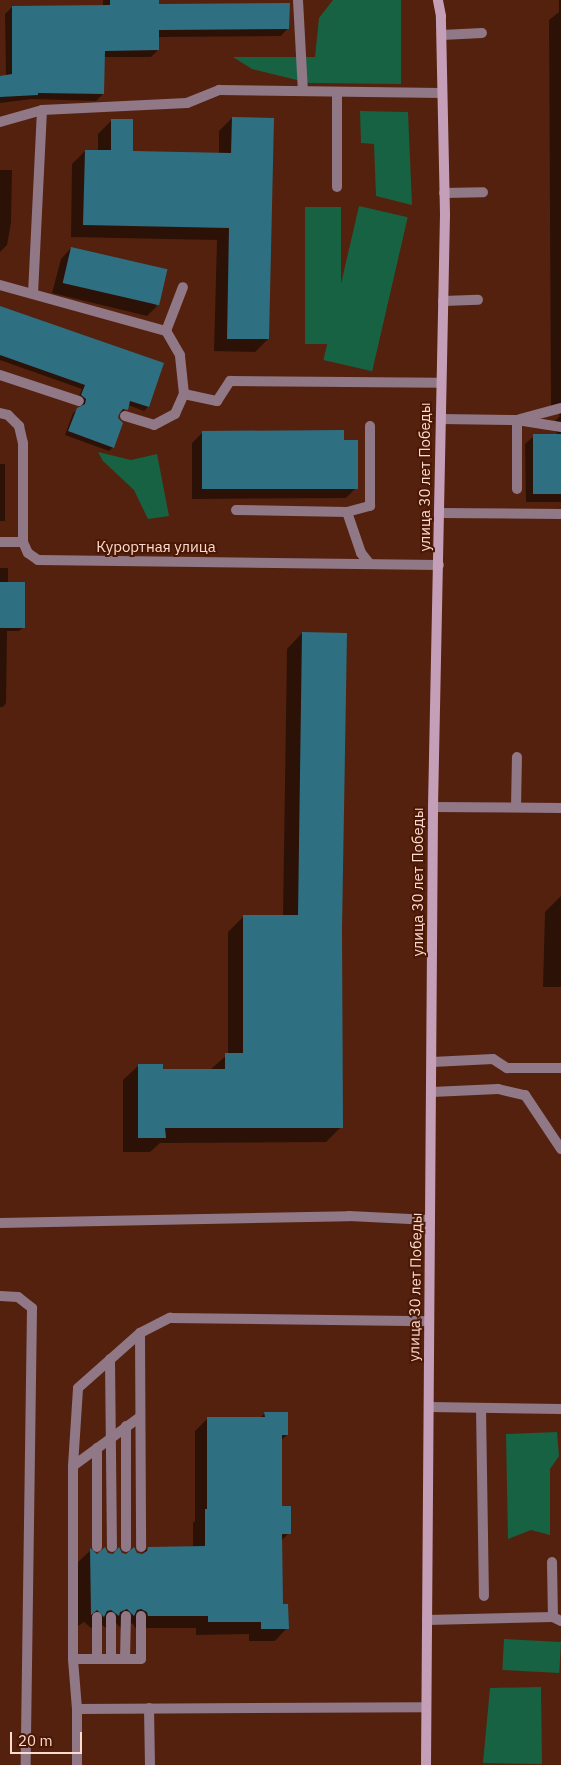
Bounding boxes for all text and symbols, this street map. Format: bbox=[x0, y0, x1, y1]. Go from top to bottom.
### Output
street label: улица 30 лет Победы bbox=[416, 402, 434, 552]
street label: Курортная улица bbox=[96, 538, 216, 556]
street label: улица 30 лет Победы bbox=[409, 807, 427, 957]
street label: улица 30 лет Победы bbox=[405, 1212, 425, 1362]
scale bar bbox=[12, 1722, 85, 1754]
text: 20 m bbox=[18, 1731, 53, 1750]

